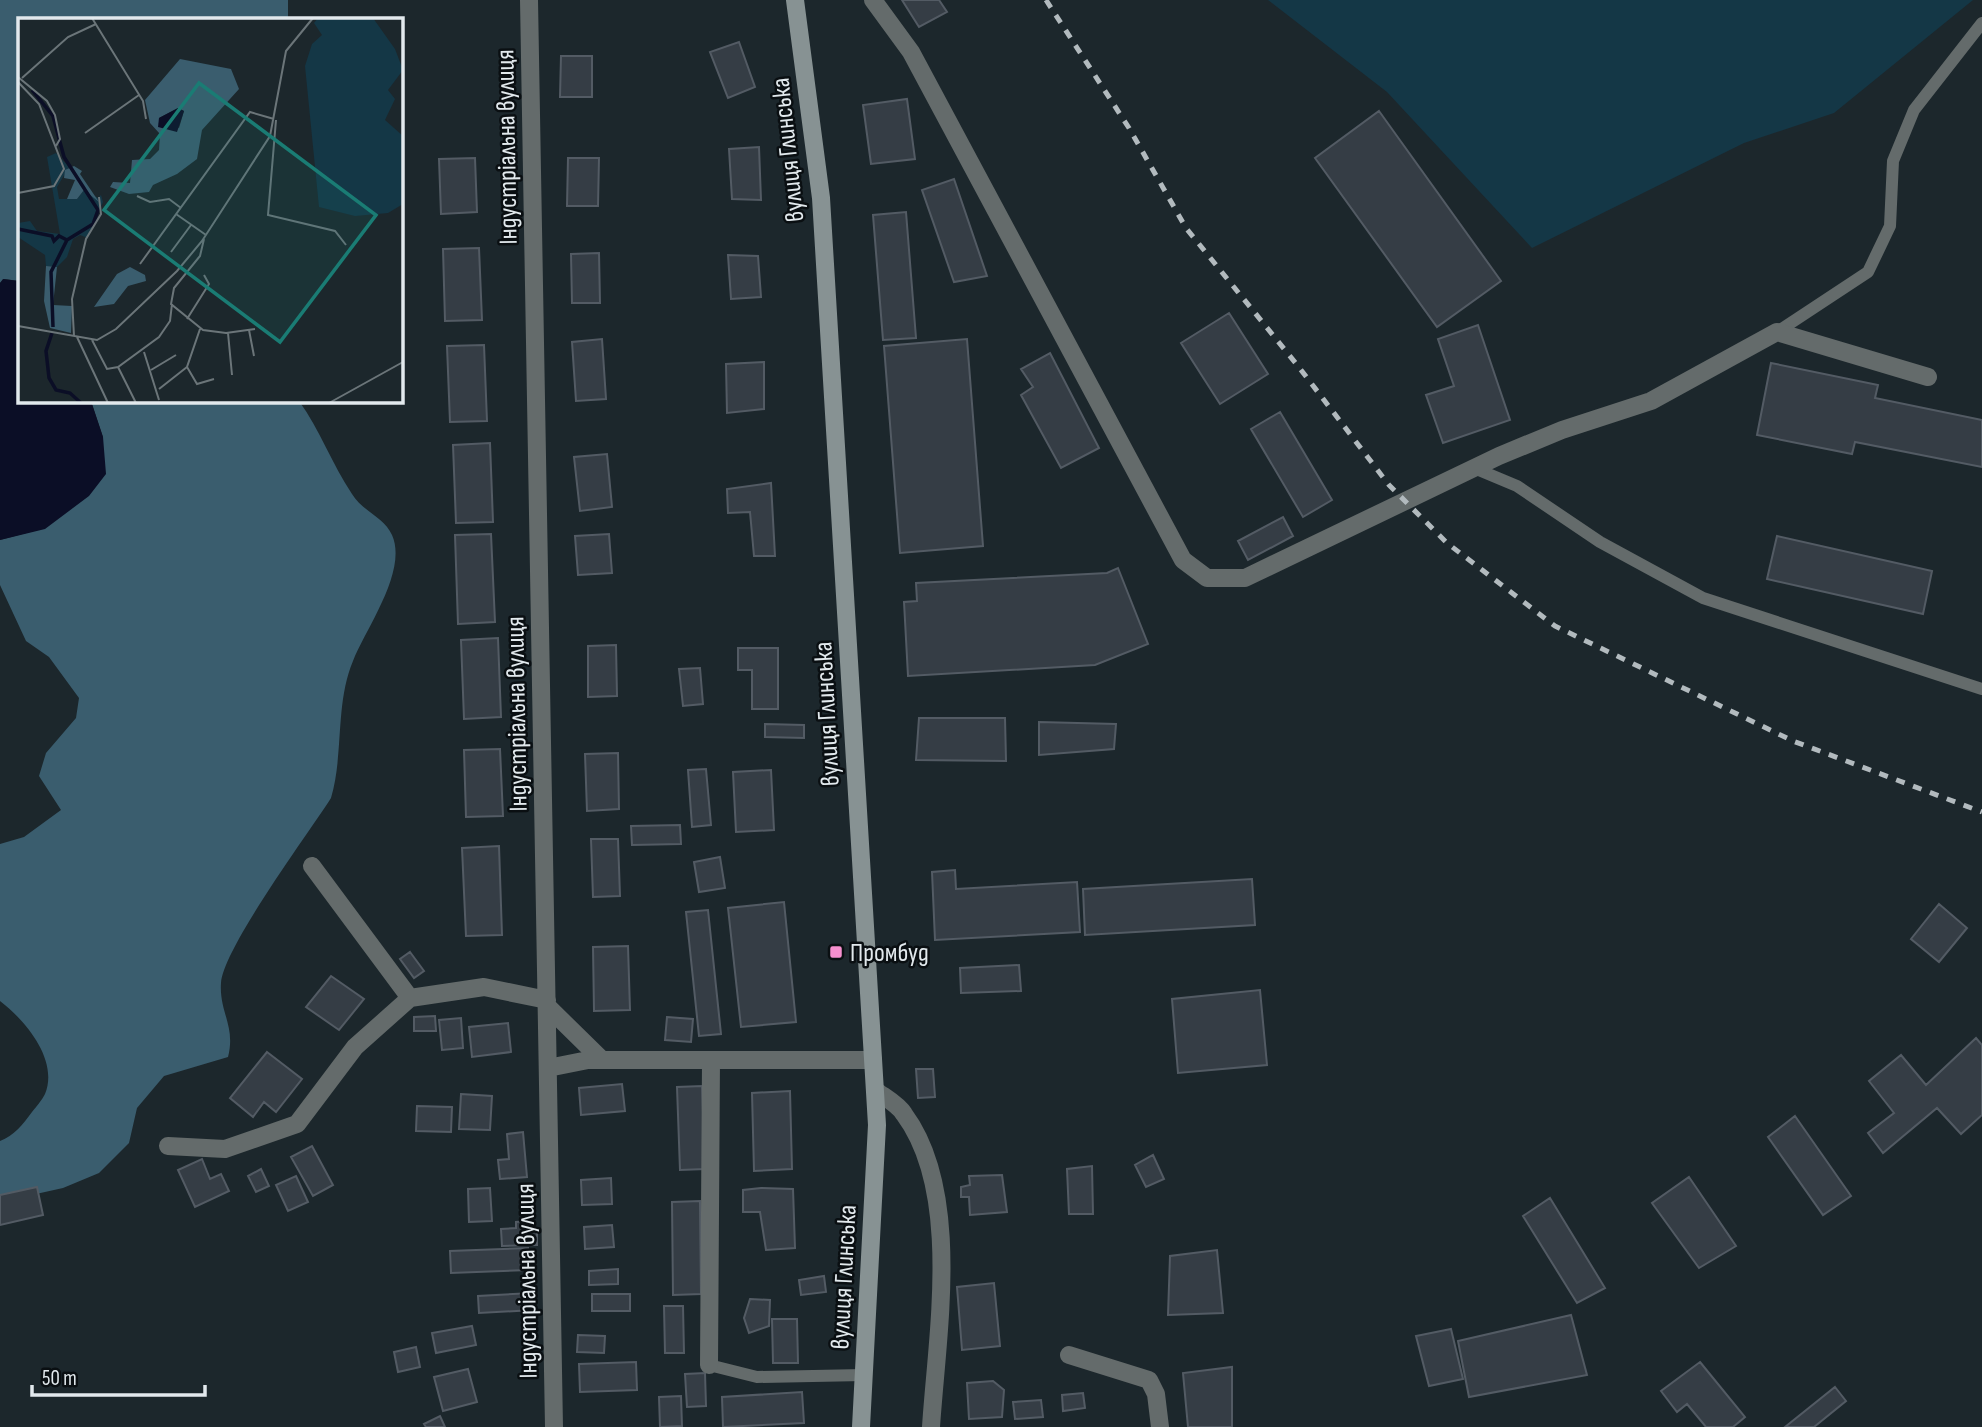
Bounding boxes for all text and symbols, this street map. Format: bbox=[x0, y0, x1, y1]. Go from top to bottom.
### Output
inset map bbox=[18, 18, 402, 402]
street label: Індустріальна вулиця bbox=[490, 49, 525, 245]
street label: вулиця Глинська bbox=[766, 76, 811, 223]
street label: Індустріальна вулиця bbox=[500, 616, 535, 812]
street label: вулиця Глинська bbox=[808, 641, 847, 787]
place label: Промбуд bbox=[850, 938, 929, 969]
marker: Промбуд bbox=[828, 944, 844, 960]
street label: Індустріальна вулиця bbox=[510, 1183, 545, 1379]
street label: вулиця Глинська bbox=[825, 1204, 864, 1350]
scale bar bbox=[32, 1354, 205, 1398]
text: 50 m bbox=[42, 1366, 77, 1391]

